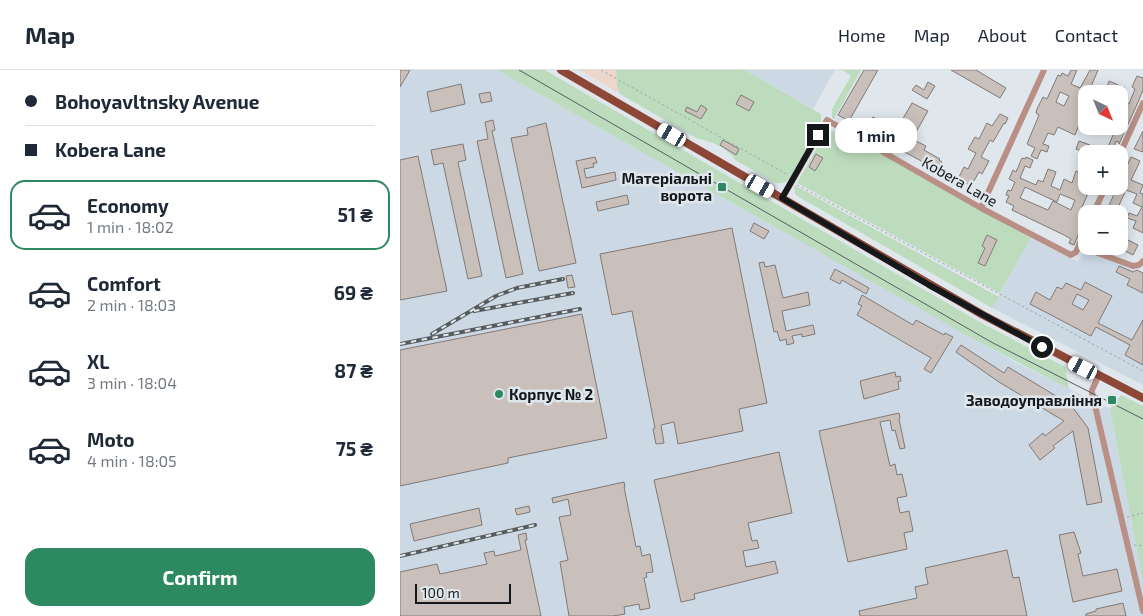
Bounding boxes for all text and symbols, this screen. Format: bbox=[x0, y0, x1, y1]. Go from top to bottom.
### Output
text: Map bbox=[25, 20, 75, 49]
text: Home bbox=[838, 24, 886, 46]
text: Map bbox=[914, 24, 950, 46]
text: About bbox=[978, 24, 1027, 46]
text: Contact bbox=[1055, 24, 1118, 46]
north arrow bbox=[1078, 85, 1128, 135]
map controls bbox=[1078, 85, 1128, 255]
text: Bohoyavltnsky Avenue bbox=[55, 90, 260, 113]
callout: 1 min bbox=[836, 118, 918, 152]
car bbox=[655, 121, 688, 149]
route end bbox=[807, 124, 829, 146]
text: 1 min bbox=[857, 126, 895, 145]
text: Kobera Lane bbox=[55, 138, 166, 161]
button: + bbox=[1078, 145, 1128, 195]
street label: Kobera Lane bbox=[919, 152, 1001, 210]
place label: Матеріальні ворота bbox=[621, 169, 712, 204]
car bbox=[743, 172, 776, 200]
marker: Матеріальні ворота bbox=[716, 181, 728, 193]
icon: car bbox=[27, 193, 72, 238]
text: Economy bbox=[87, 194, 169, 217]
text: 51 ₴ bbox=[338, 203, 373, 226]
button: − bbox=[1078, 205, 1128, 255]
text: 1 min · 18:02 bbox=[87, 217, 174, 236]
icon: car bbox=[27, 271, 72, 316]
text: Comfort bbox=[87, 272, 161, 295]
text: 69 ₴ bbox=[334, 281, 373, 304]
text: 2 min · 18:03 bbox=[87, 295, 176, 314]
route start bbox=[1031, 336, 1053, 358]
icon: car bbox=[27, 349, 72, 394]
text: XL bbox=[87, 350, 109, 373]
car bbox=[1066, 355, 1099, 381]
text: 87 ₴ bbox=[334, 359, 373, 382]
text: 3 min · 18:04 bbox=[87, 373, 177, 392]
place label: Корпус № 2 bbox=[509, 385, 594, 403]
marker: Корпус № 2 bbox=[493, 388, 505, 400]
place label: Заводоуправління bbox=[966, 391, 1102, 409]
marker: Заводоуправління bbox=[1106, 394, 1118, 406]
icon: car bbox=[27, 427, 72, 472]
text: Moto bbox=[87, 428, 135, 451]
text: 75 ₴ bbox=[336, 437, 373, 460]
text: 4 min · 18:05 bbox=[87, 451, 177, 470]
button: Confirm bbox=[25, 548, 375, 606]
scale bar bbox=[415, 581, 511, 604]
text: 100 m bbox=[422, 584, 460, 601]

